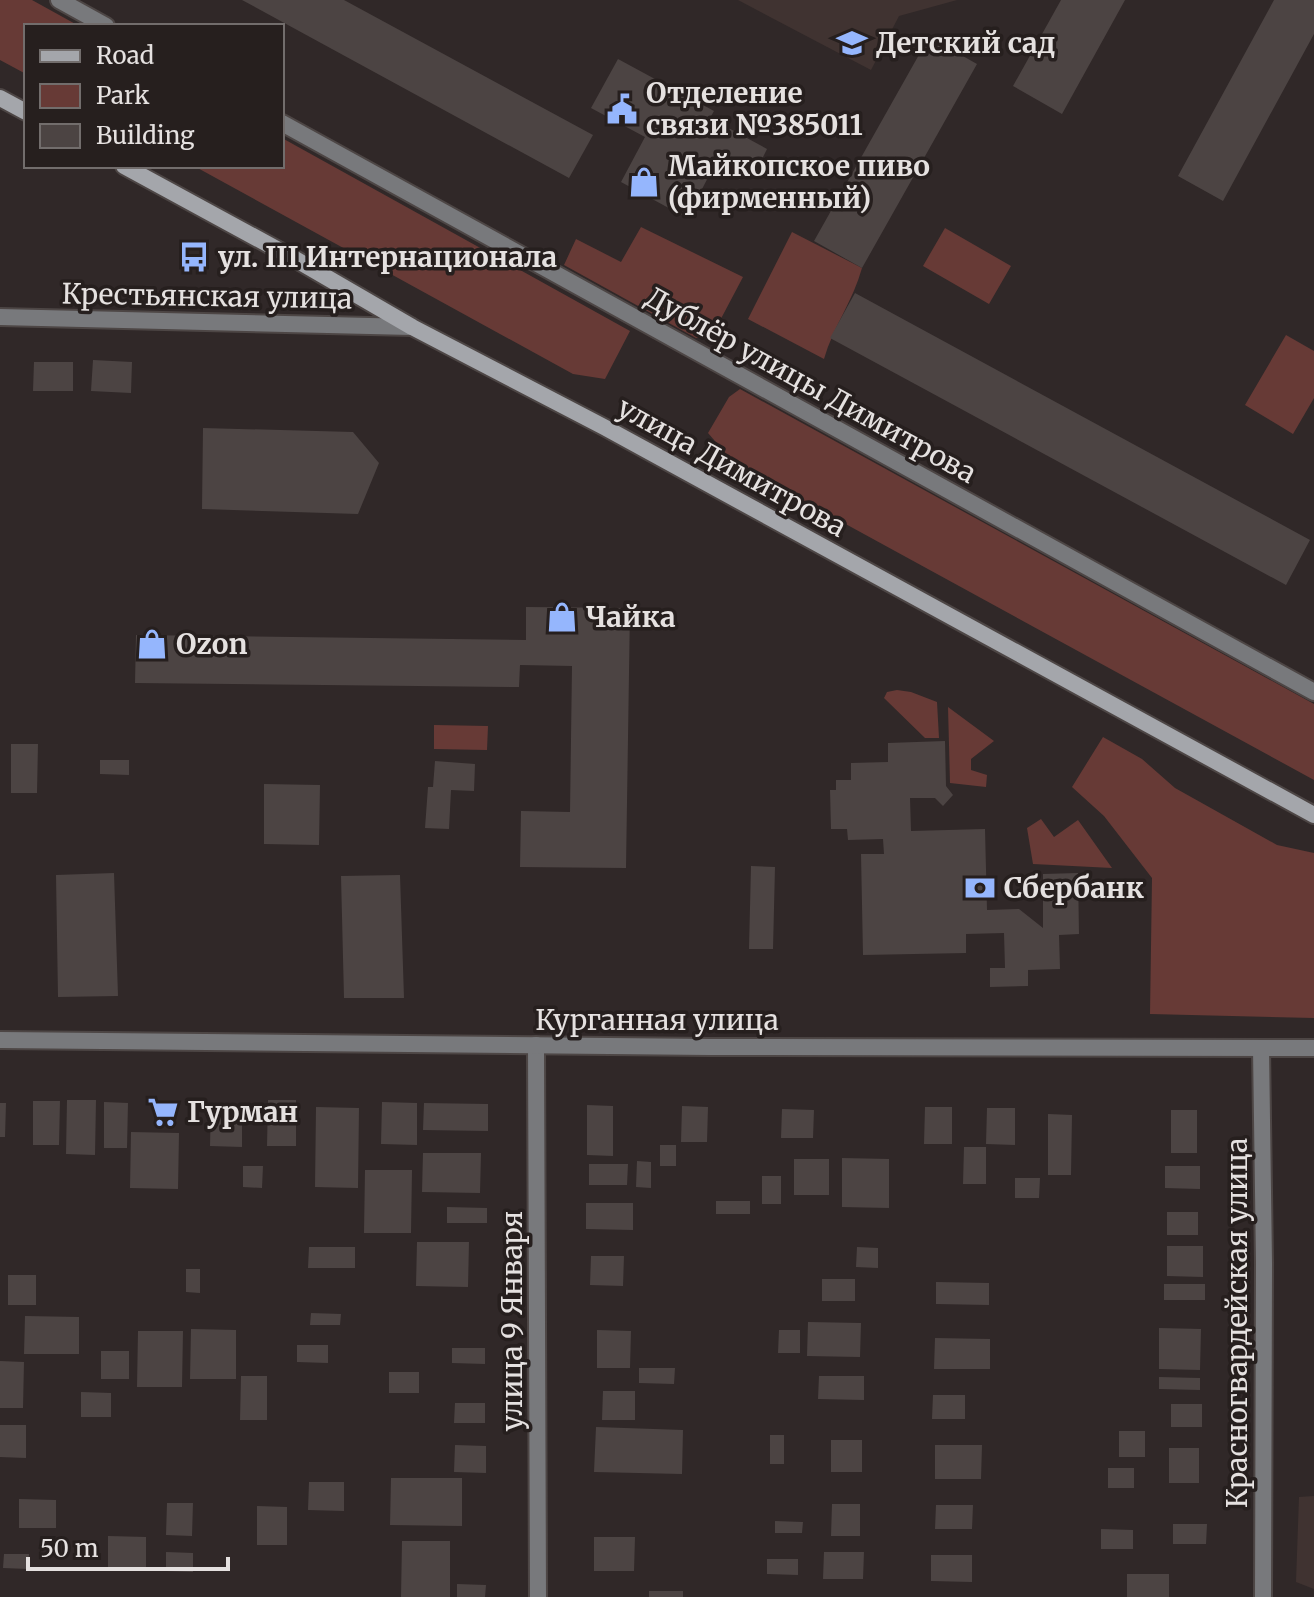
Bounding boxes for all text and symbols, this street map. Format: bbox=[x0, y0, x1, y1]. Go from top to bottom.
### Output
legend bbox=[24, 24, 284, 168]
place label: Детский сад bbox=[876, 25, 1056, 61]
school or university icon: Детский сад bbox=[835, 26, 869, 60]
text: Road bbox=[96, 40, 154, 71]
place label: Отделение связи №385011 bbox=[646, 75, 863, 143]
text: Park bbox=[96, 80, 150, 111]
public building icon: Отделение связи №385011 bbox=[605, 92, 639, 126]
text: Building bbox=[96, 120, 195, 151]
place label: Майкопское пиво (фирменный) bbox=[668, 148, 930, 216]
shop icon: Майкопское пиво (фирменный) bbox=[627, 165, 661, 199]
place label: ул. III Интернационала bbox=[218, 239, 557, 275]
bus stop icon: ул. III Интернационала bbox=[177, 240, 211, 274]
street label: Крестьянская улица bbox=[61, 275, 353, 317]
street label: Дублёр улицы Димитрова bbox=[639, 279, 983, 491]
street label: улица Димитрова bbox=[611, 389, 853, 545]
place label: Чайка bbox=[586, 599, 676, 635]
shop icon: Чайка bbox=[545, 600, 579, 634]
place label: Ozon bbox=[176, 626, 247, 662]
shop icon: Ozon bbox=[135, 627, 169, 661]
place label: Сбербанк bbox=[1004, 870, 1144, 906]
bank icon: Сбербанк bbox=[963, 871, 997, 905]
street label: Курганная улица bbox=[535, 1002, 779, 1038]
place label: Гурман bbox=[187, 1094, 298, 1130]
supermarket icon: Гурман bbox=[146, 1095, 180, 1129]
street label: Красногвардейская улица bbox=[1219, 1138, 1255, 1508]
street label: улица 9 Января bbox=[494, 1211, 530, 1431]
scale bar bbox=[28, 1521, 228, 1571]
text: 50 m bbox=[40, 1533, 99, 1564]

